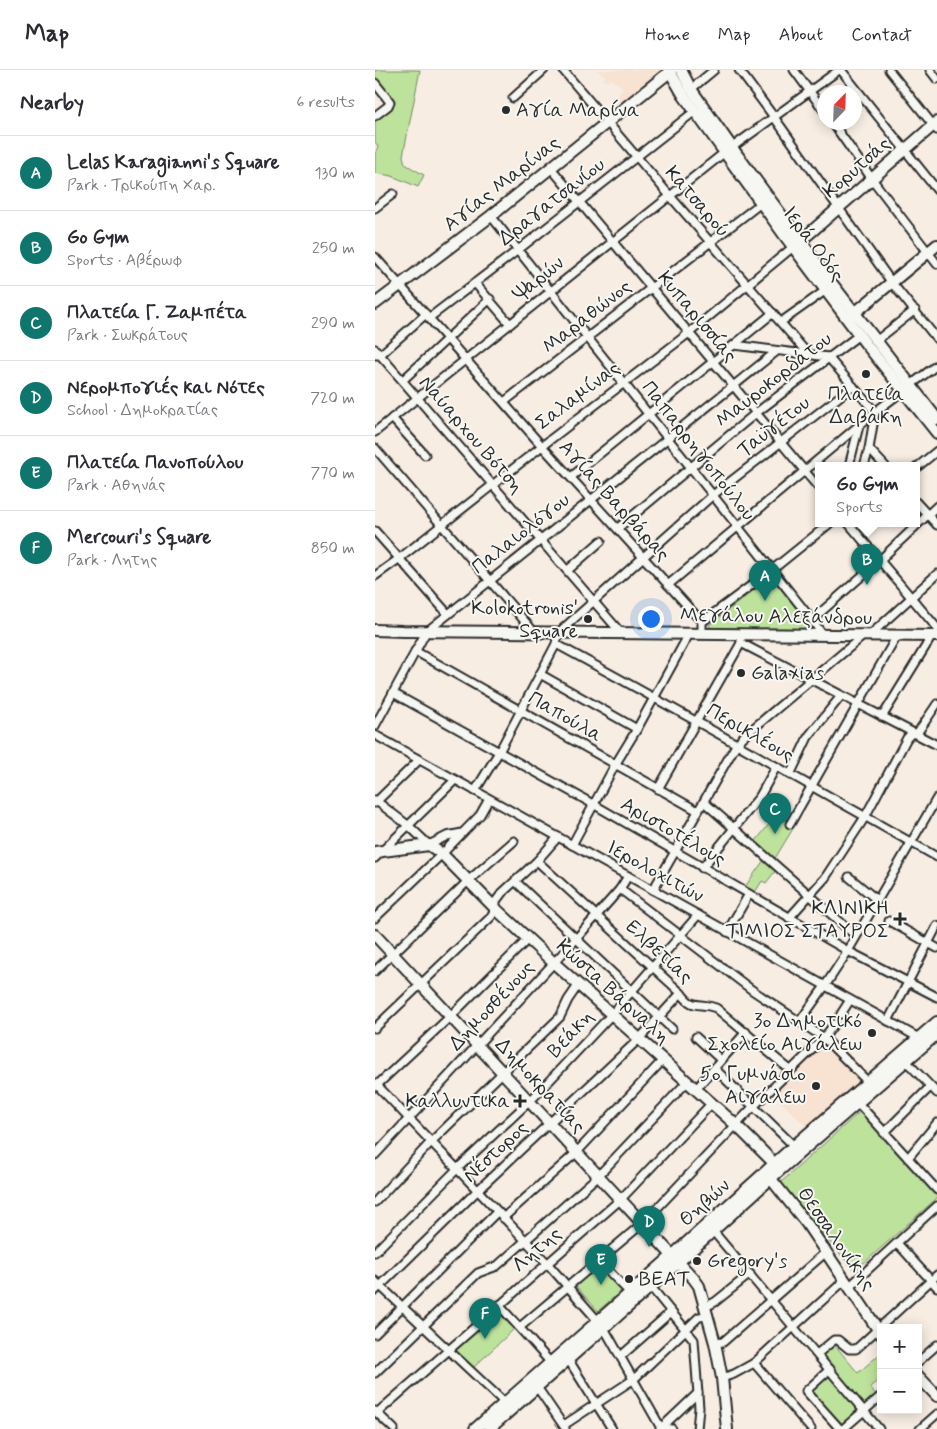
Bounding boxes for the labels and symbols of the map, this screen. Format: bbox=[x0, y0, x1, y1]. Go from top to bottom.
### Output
north arrow bbox=[817, 85, 862, 130]
place label: Αγία Μαρίνα bbox=[516, 97, 640, 124]
marker: Αγία Μαρίνα bbox=[500, 104, 512, 116]
street label: Αγίας Μαρίνας bbox=[438, 130, 566, 238]
street label: Κορυτσάς bbox=[817, 131, 897, 205]
street label: Δραγατσανίου bbox=[493, 152, 611, 252]
street label: Κατσαρού bbox=[658, 160, 736, 244]
street label: Ιερά Οδός bbox=[776, 201, 850, 287]
street label: Ψαρών bbox=[507, 250, 570, 308]
street label: Κυπαρισσίας bbox=[651, 266, 743, 369]
street label: Μαραθώνος bbox=[537, 273, 637, 360]
street label: Μαυροκορδάτου bbox=[710, 326, 838, 434]
street label: Σαλαμίνας bbox=[530, 355, 626, 437]
marker: Πλατεία Δαβάκη bbox=[860, 368, 872, 380]
street label: Ναύαρχου Βότση bbox=[412, 370, 530, 500]
street label: Παπαρρηγοπούλου bbox=[635, 375, 761, 527]
place label: Πλατεία Δαβάκη bbox=[828, 381, 905, 431]
street label: Ταϋγέτου bbox=[732, 390, 816, 464]
street label: Αγίας Βαρβάρας bbox=[552, 435, 676, 568]
street label: Παλαιολόγου bbox=[466, 487, 576, 581]
pin: B bbox=[851, 544, 883, 585]
pin: A bbox=[749, 560, 781, 601]
place label: Kolokotronis' Square bbox=[471, 595, 578, 645]
street label: Μεγάλου Αλεξάνδρου bbox=[680, 602, 872, 632]
your location bbox=[638, 606, 664, 632]
marker: Kolokotronis' Square bbox=[582, 613, 594, 625]
place label: Galaxias bbox=[751, 660, 824, 687]
marker: Galaxias bbox=[735, 667, 747, 679]
street label: Παπούλα bbox=[523, 685, 607, 749]
street label: Περικλέους bbox=[701, 697, 799, 769]
street label: Αριστοτέλους bbox=[615, 791, 731, 873]
pin: C bbox=[759, 793, 791, 834]
street label: Ιερολοχιτών bbox=[602, 834, 709, 910]
place label: ΚΛΙΝΙΚΗ ΤΙΜΙΟΣ ΣΤΑΥΡΟΣ bbox=[726, 895, 889, 945]
marker: ΚΛΙΝΙΚΗ ΤΙΜΙΟΣ ΣΤΑΥΡΟΣ bbox=[893, 912, 907, 926]
street label: Ελβετίας bbox=[619, 914, 699, 990]
street label: Κώστα Βάρναλη bbox=[550, 933, 676, 1051]
street label: Δημοσθένους bbox=[443, 955, 541, 1057]
street label: Βεάκη bbox=[542, 1004, 600, 1064]
place label: 3ο Δημοτικό Σχολείο Αιγάλεω bbox=[708, 1008, 862, 1058]
marker: 3ο Δημοτικό Σχολείο Αιγάλεω bbox=[866, 1027, 878, 1039]
street label: Δημοκρατίας bbox=[489, 1032, 591, 1140]
place label: 5ο Γυμνάσιο Αιγάλεω bbox=[700, 1061, 806, 1111]
marker: 5ο Γυμνάσιο Αιγάλεω bbox=[810, 1080, 822, 1092]
place label: Καλλυντικα bbox=[405, 1088, 510, 1115]
marker: Καλλυντικα bbox=[514, 1095, 526, 1107]
street label: Νέστορος bbox=[458, 1115, 535, 1189]
street label: Θηβών bbox=[674, 1173, 737, 1233]
street label: Θεσσαλονίκης bbox=[790, 1182, 882, 1296]
pin: D bbox=[633, 1206, 665, 1247]
street label: Λητης bbox=[506, 1221, 568, 1279]
pin: E bbox=[585, 1244, 617, 1285]
place label: Gregory's bbox=[707, 1248, 788, 1276]
marker: Gregory's bbox=[691, 1255, 703, 1267]
place label: ΒΕΑΤ bbox=[639, 1266, 690, 1293]
marker: ΒΕΑΤ bbox=[623, 1273, 635, 1285]
pin: F bbox=[469, 1298, 501, 1339]

